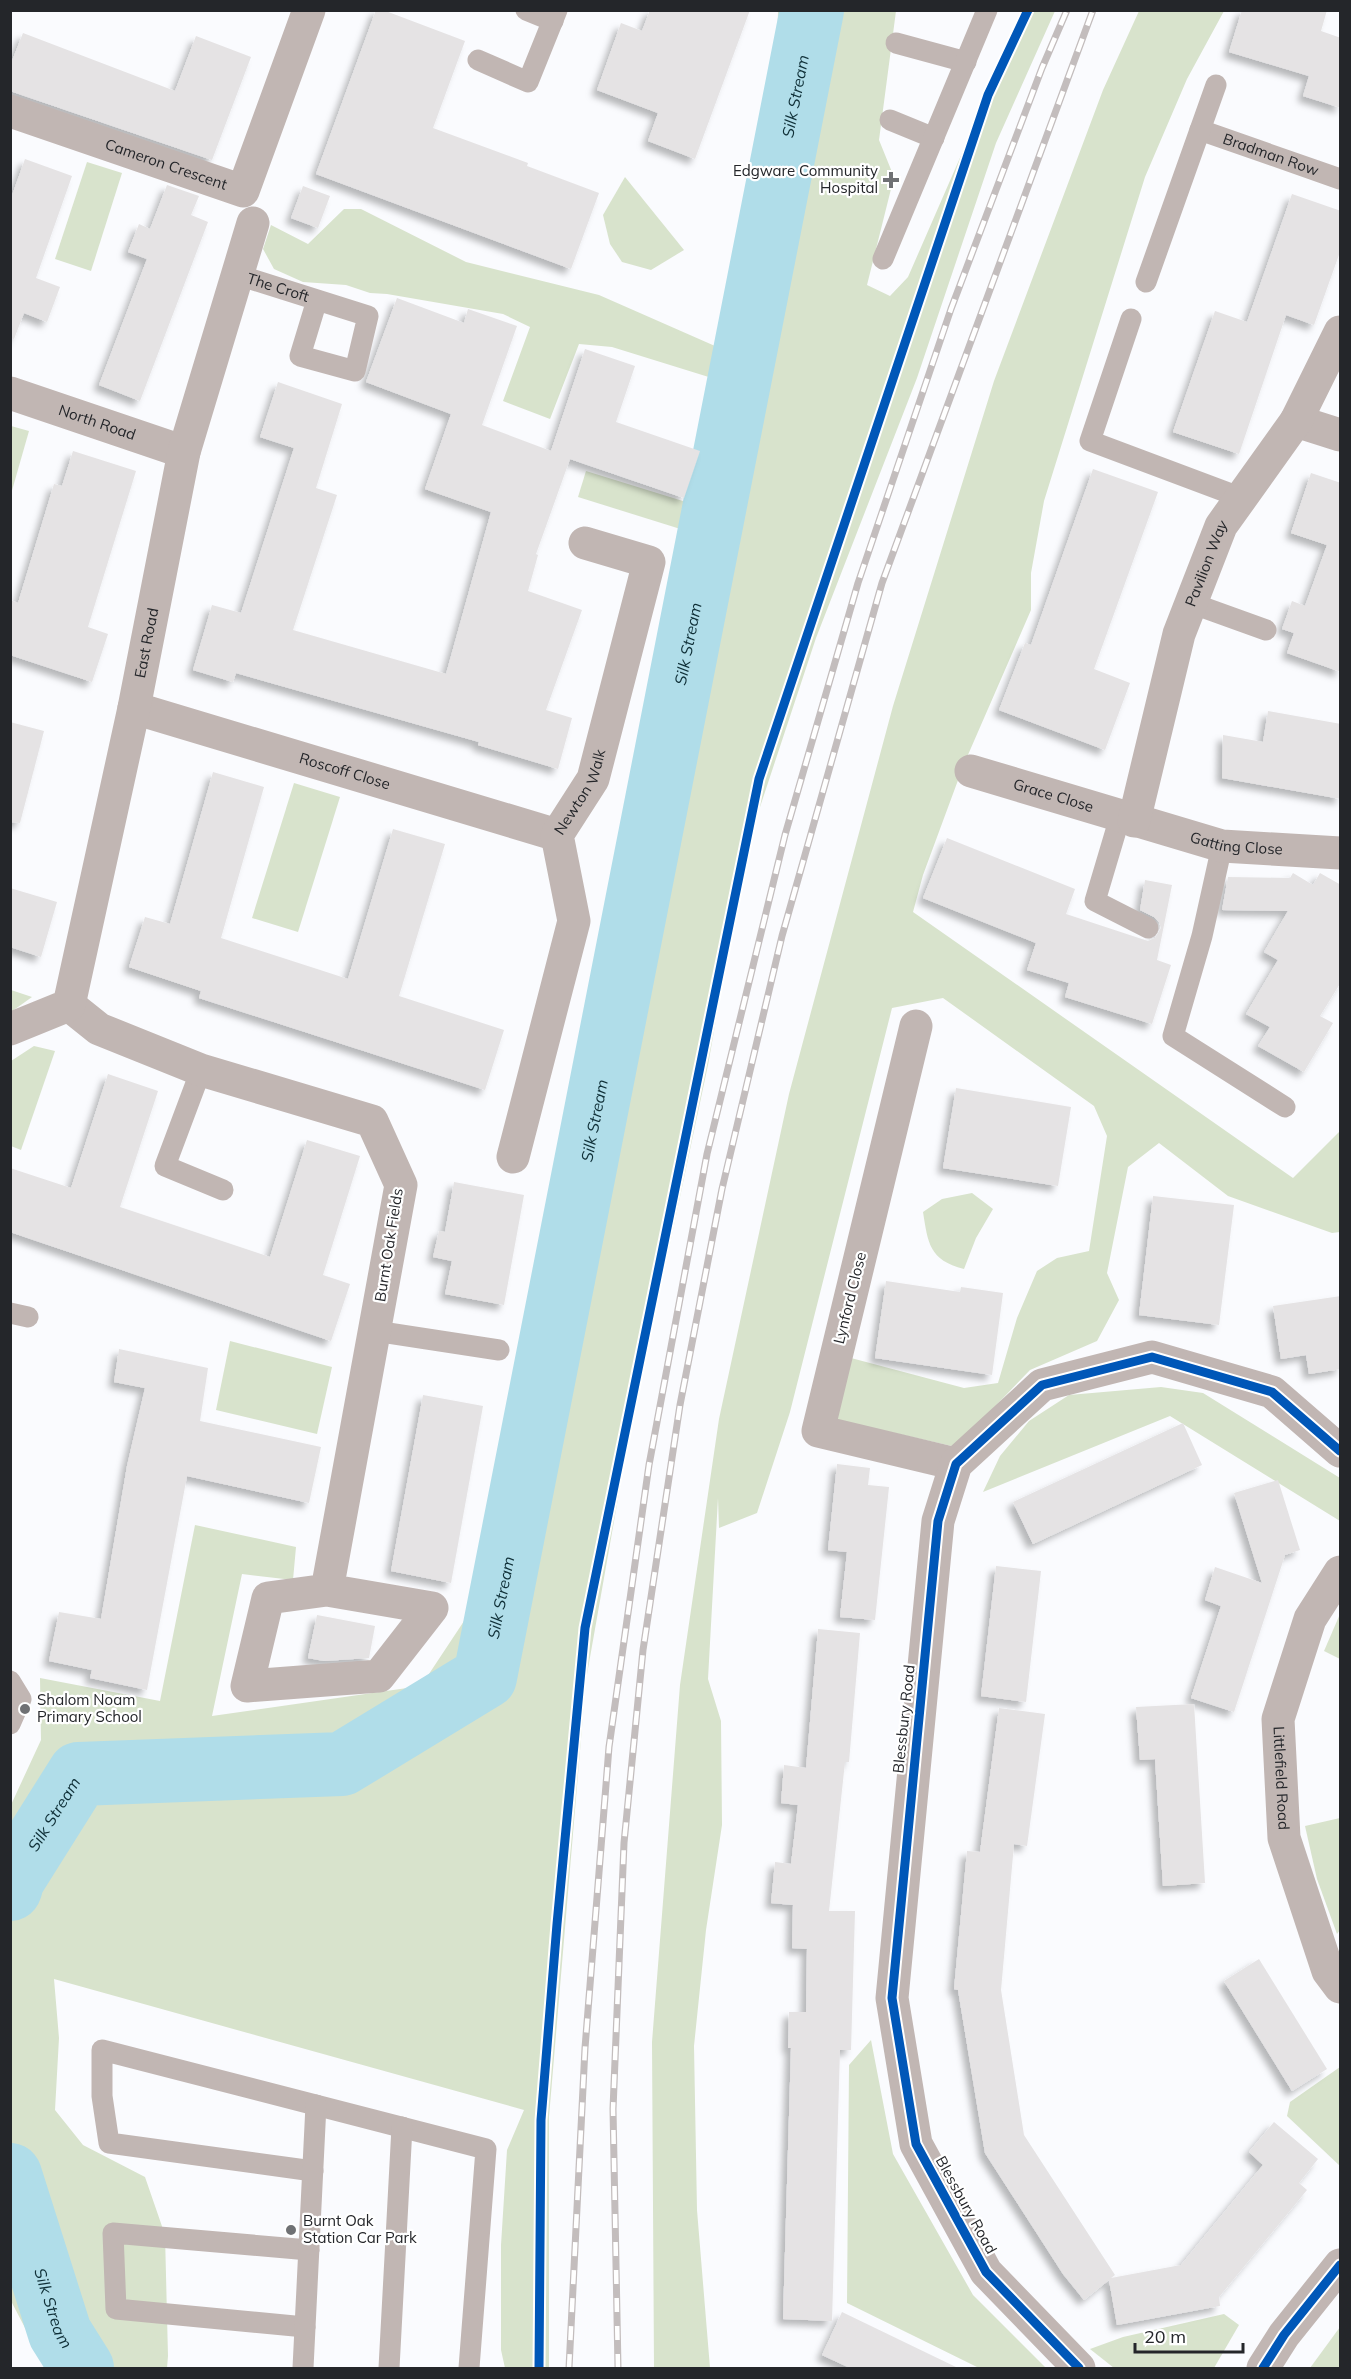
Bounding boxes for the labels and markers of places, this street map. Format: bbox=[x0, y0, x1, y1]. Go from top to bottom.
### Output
place label: Edgware Community Hospital bbox=[733, 161, 878, 197]
marker: Edgware Community Hospital bbox=[882, 171, 900, 189]
place label: Shalom Noam Primary School bbox=[37, 1690, 142, 1726]
marker: Shalom Noam Primary School bbox=[18, 1702, 32, 1716]
place label: Burnt Oak Station Car Park bbox=[303, 2211, 417, 2247]
marker: Burnt Oak Station Car Park bbox=[284, 2223, 298, 2237]

